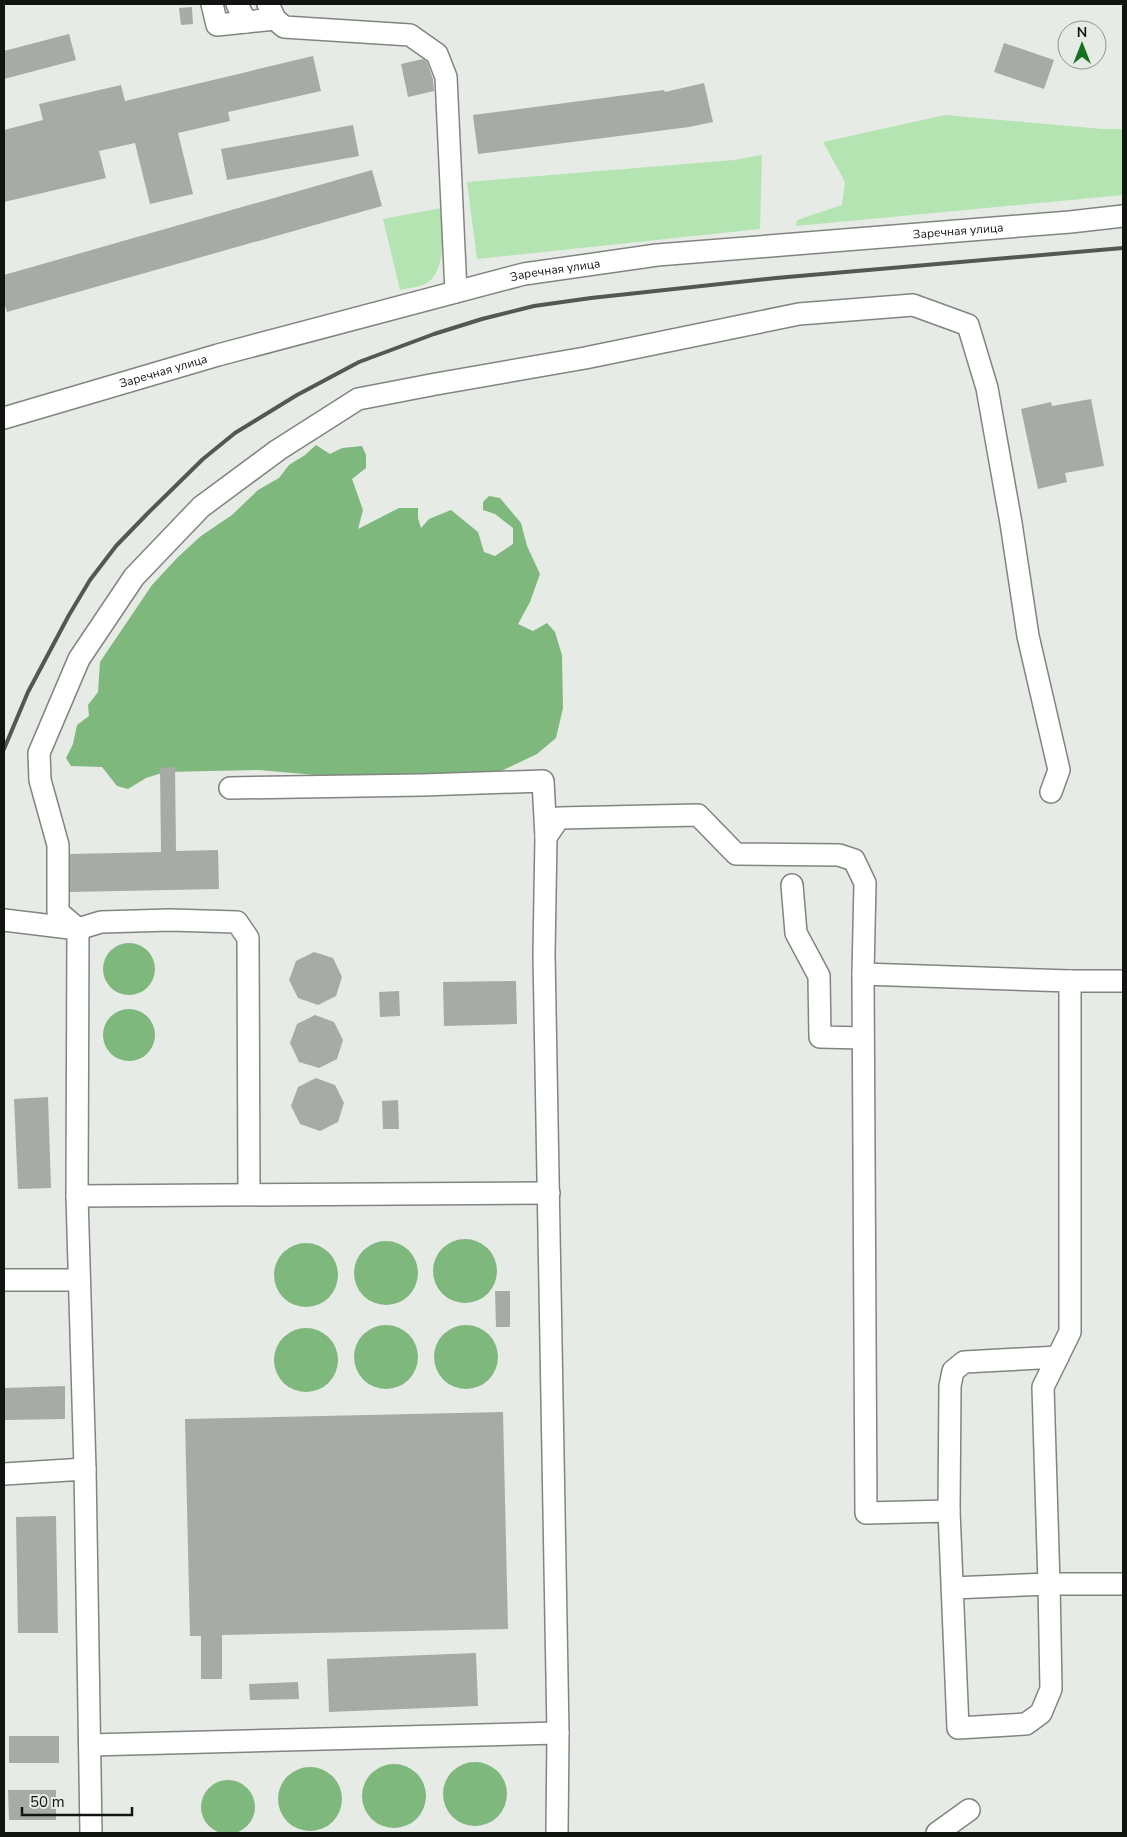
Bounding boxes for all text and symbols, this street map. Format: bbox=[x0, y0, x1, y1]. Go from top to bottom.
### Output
north arrow bbox=[1057, 20, 1107, 70]
text: N bbox=[1077, 23, 1087, 42]
street label: Заречная улица bbox=[912, 219, 1004, 243]
street label: Заречная улица bbox=[508, 255, 601, 285]
street label: Заречная улица bbox=[117, 351, 209, 392]
scale bar bbox=[22, 1784, 132, 1816]
text: 50 m bbox=[30, 1792, 65, 1812]

